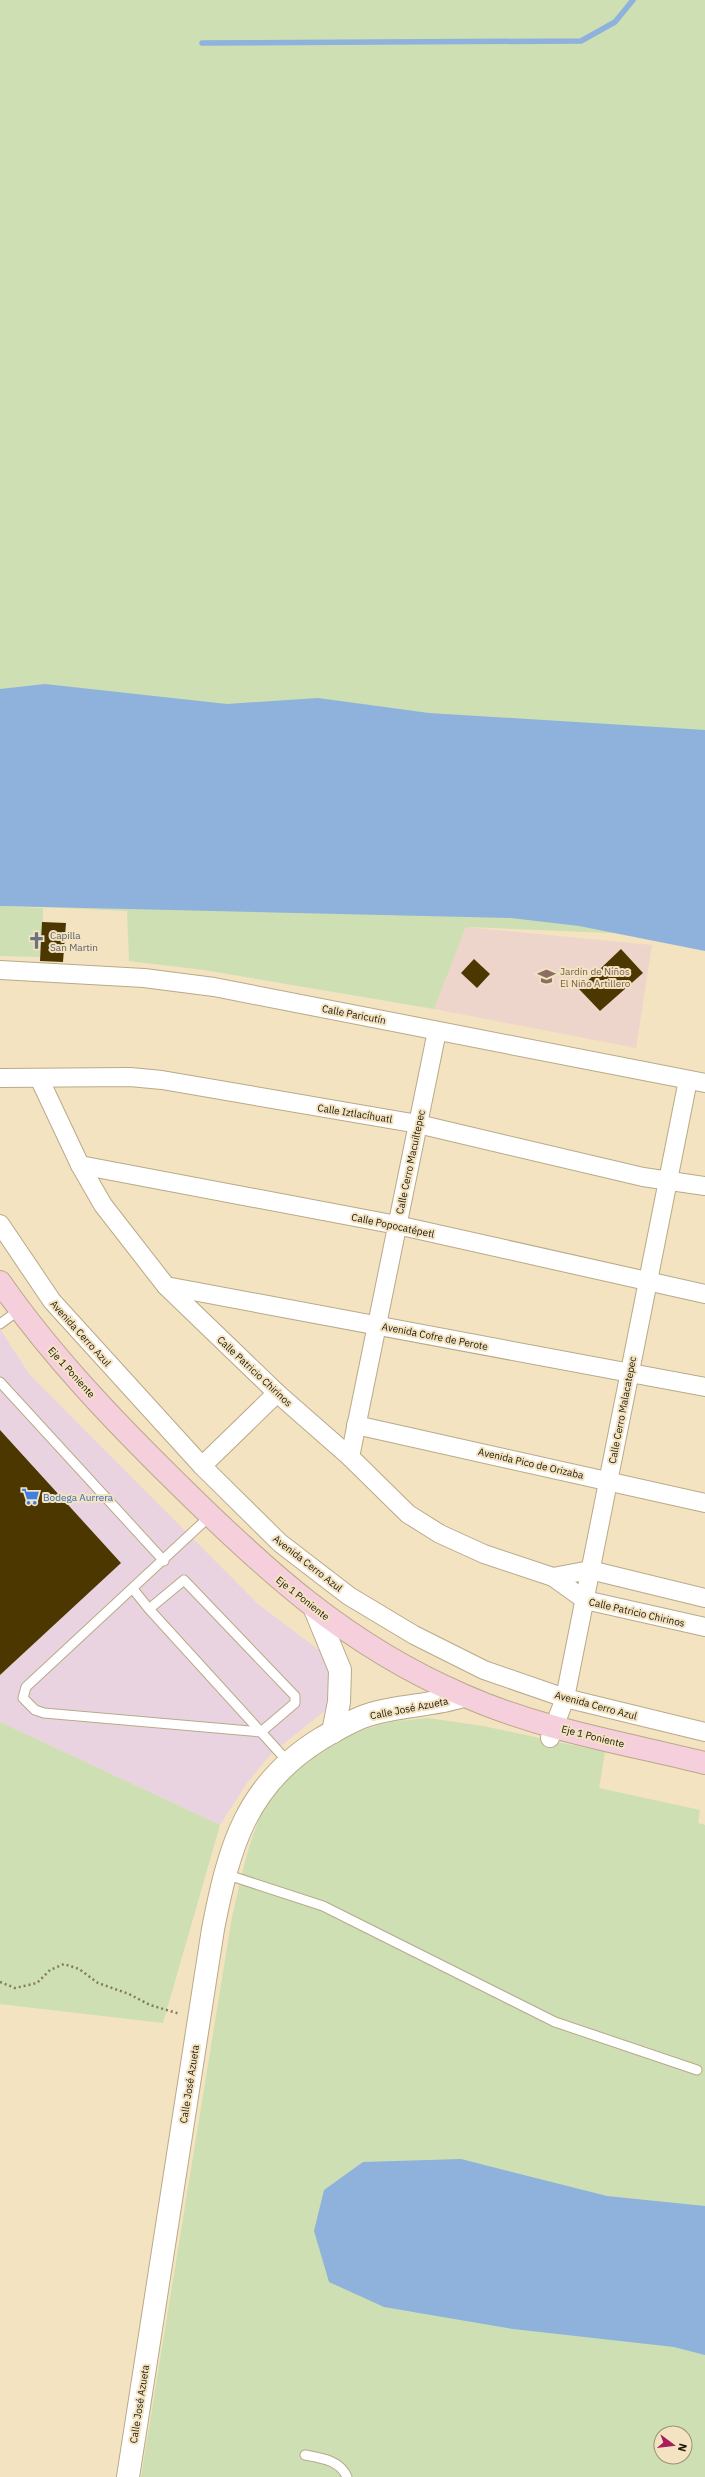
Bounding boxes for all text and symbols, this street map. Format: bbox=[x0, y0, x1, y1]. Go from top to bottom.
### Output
place label: Capilla San Martin bbox=[50, 929, 98, 954]
church icon: Capilla San Martin bbox=[27, 931, 47, 951]
place label: Jardín de Niños El Niño Artillero bbox=[560, 965, 631, 990]
school or university icon: Jardín de Niños El Niño Artillero bbox=[537, 967, 557, 987]
street label: Calle Paricutín bbox=[321, 1002, 387, 1027]
street label: Calle Iztlacíhuatl bbox=[317, 1101, 393, 1126]
street label: Calle Cerro Macuiltepec bbox=[393, 1109, 428, 1215]
street label: Calle Popocatépetl bbox=[350, 1210, 436, 1241]
street label: Avenida Cerro Azul bbox=[47, 1298, 114, 1369]
street label: Avenida Cofre de Perote bbox=[381, 1320, 490, 1353]
street label: Calle Patricio Chirinos bbox=[214, 1333, 295, 1410]
street label: Eje 1 Poniente bbox=[45, 1344, 98, 1401]
street label: Calle Cerro Malacatepec bbox=[606, 1355, 639, 1465]
street label: Avenida Pico de Orizaba bbox=[477, 1445, 585, 1482]
supermarket icon: Bodega Aurrera bbox=[20, 1487, 40, 1507]
place label: Bodega Aurrera bbox=[43, 1491, 114, 1504]
street label: Avenida Cerro Azul bbox=[270, 1532, 345, 1595]
street label: Eje 1 Poniente bbox=[273, 1573, 332, 1624]
street label: Calle Patricio Chirinos bbox=[588, 1595, 686, 1630]
street label: Avenida Cerro Azul bbox=[553, 1688, 639, 1723]
street label: Calle José Azueta bbox=[369, 1694, 450, 1722]
street label: Eje 1 Poniente bbox=[560, 1722, 626, 1751]
street label: Calle José Azueta bbox=[177, 2043, 202, 2124]
street label: Calle José Azueta bbox=[127, 2363, 152, 2444]
north arrow bbox=[653, 2425, 693, 2465]
text: N bbox=[675, 2442, 690, 2453]

